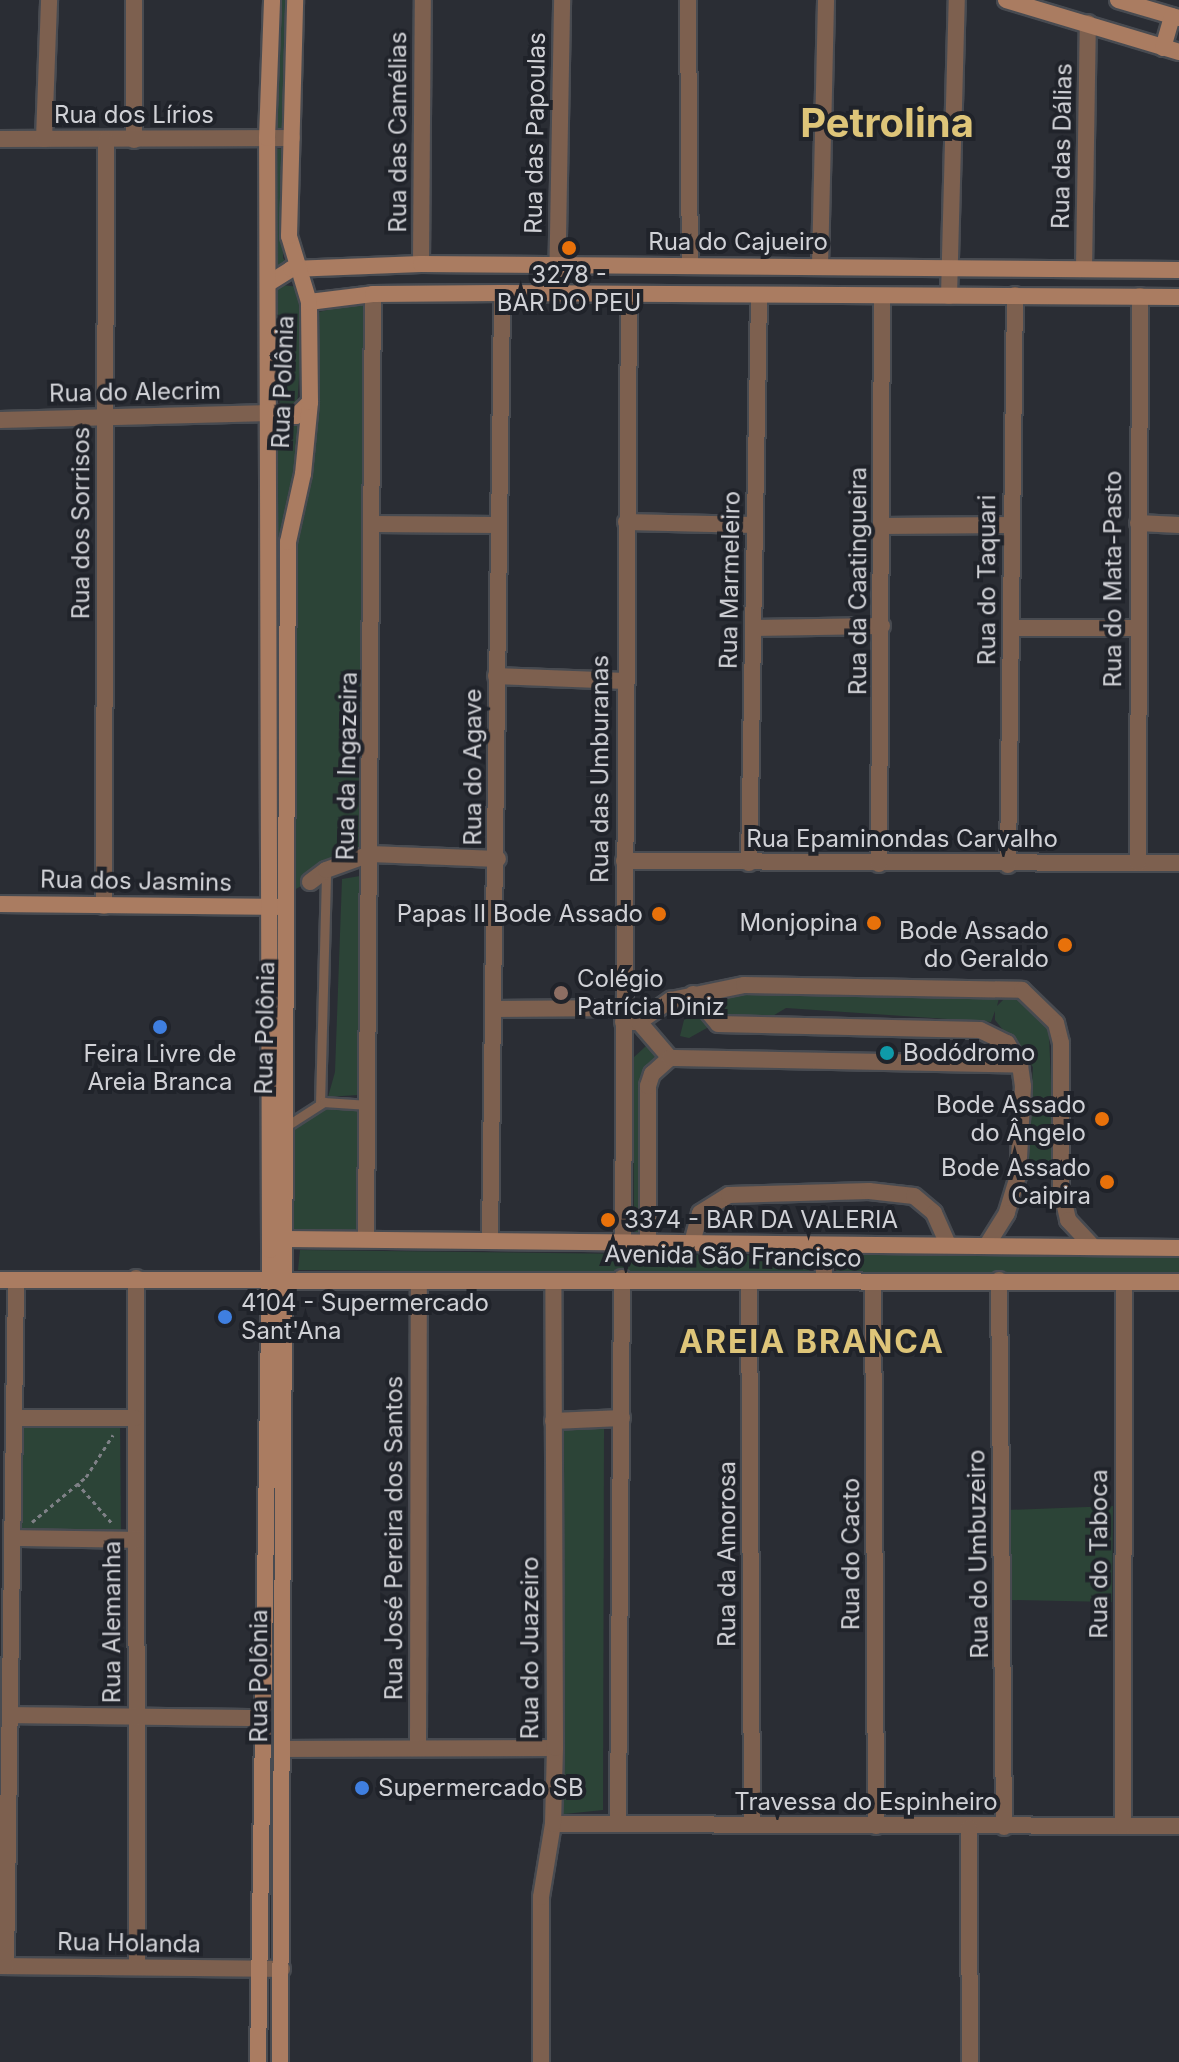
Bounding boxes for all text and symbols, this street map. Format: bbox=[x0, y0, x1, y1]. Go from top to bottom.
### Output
street label: Rua das Camélias bbox=[384, 31, 412, 233]
street label: Rua das Papoulas bbox=[519, 32, 551, 234]
street label: Rua das Dálias bbox=[1046, 63, 1078, 229]
district label: Petrolina bbox=[800, 99, 974, 147]
street label: Rua dos Lírios bbox=[54, 101, 214, 129]
street label: Rua do Cajueiro bbox=[648, 228, 828, 256]
marker: 3278 - BAR DO PEU bbox=[560, 239, 578, 257]
place label: 3278 - BAR DO PEU bbox=[497, 261, 641, 317]
street label: Rua Polônia bbox=[266, 315, 300, 449]
street label: Rua do Alecrim bbox=[49, 376, 221, 408]
street label: Rua dos Sorrisos bbox=[67, 427, 95, 619]
street label: Rua da Caatingueira bbox=[844, 467, 872, 695]
street label: Rua do Mata-Pasto bbox=[1099, 471, 1127, 687]
street label: Rua Marmeleiro bbox=[714, 491, 746, 669]
street label: Rua do Taquari bbox=[973, 495, 1001, 665]
street label: Rua das Umburanas bbox=[586, 655, 614, 883]
street label: Rua da Ingazeira bbox=[331, 671, 363, 861]
street label: Rua do Agave bbox=[459, 688, 487, 846]
street label: Rua Epaminondas Carvalho bbox=[746, 825, 1058, 853]
street label: Rua dos Jasmins bbox=[40, 865, 232, 897]
place label: Papas II Bode Assado bbox=[397, 900, 643, 928]
marker: Papas II Bode Assado bbox=[650, 905, 668, 923]
place label: Monjopina bbox=[739, 909, 858, 937]
marker: Monjopina bbox=[865, 914, 883, 932]
place label: Bode Assado do Geraldo bbox=[899, 917, 1049, 973]
marker: Bode Assado do Geraldo bbox=[1056, 936, 1074, 954]
street label: Rua Polônia bbox=[249, 961, 281, 1095]
place label: Colégio Patrícia Diniz bbox=[577, 965, 725, 1021]
marker: Colégio Patrícia Diniz bbox=[552, 984, 570, 1002]
marker: Feira Livre de Areia Branca bbox=[151, 1018, 169, 1036]
place label: Bodódromo bbox=[903, 1039, 1035, 1067]
place label: Feira Livre de Areia Branca bbox=[83, 1040, 237, 1096]
marker: Bodódromo bbox=[878, 1044, 896, 1062]
place label: Bode Assado do Ângelo bbox=[936, 1091, 1086, 1147]
marker: Bode Assado do Ângelo bbox=[1093, 1110, 1111, 1128]
place label: Bode Assado Caipira bbox=[941, 1154, 1091, 1210]
marker: Bode Assado Caipira bbox=[1098, 1173, 1116, 1191]
place label: 3374 - BAR DA VALERIA bbox=[624, 1206, 898, 1234]
marker: 3374 - BAR DA VALERIA bbox=[599, 1211, 617, 1229]
street label: Avenida São Francisco bbox=[604, 1239, 862, 1273]
place label: 4104 - Supermercado Sant'Ana bbox=[241, 1289, 489, 1345]
marker: 4104 - Supermercado Sant'Ana bbox=[216, 1308, 234, 1326]
district label: AREIA BRANCA bbox=[679, 1323, 945, 1361]
street label: Rua José Pereira dos Santos bbox=[380, 1376, 408, 1700]
street label: Rua do Umbuzeiro bbox=[962, 1449, 994, 1659]
street label: Rua da Amorosa bbox=[713, 1461, 741, 1647]
street label: Rua do Taboca bbox=[1085, 1469, 1113, 1639]
street label: Rua do Cacto bbox=[837, 1478, 865, 1630]
street label: Rua Alemanha bbox=[98, 1541, 126, 1703]
street label: Rua do Juazeiro bbox=[516, 1557, 544, 1739]
street label: Rua Polônia bbox=[245, 1609, 273, 1743]
place label: Supermercado SB bbox=[378, 1774, 584, 1802]
marker: Supermercado SB bbox=[353, 1779, 371, 1797]
street label: Travessa do Espinheiro bbox=[734, 1788, 998, 1816]
street label: Rua Holanda bbox=[57, 1927, 201, 1959]

